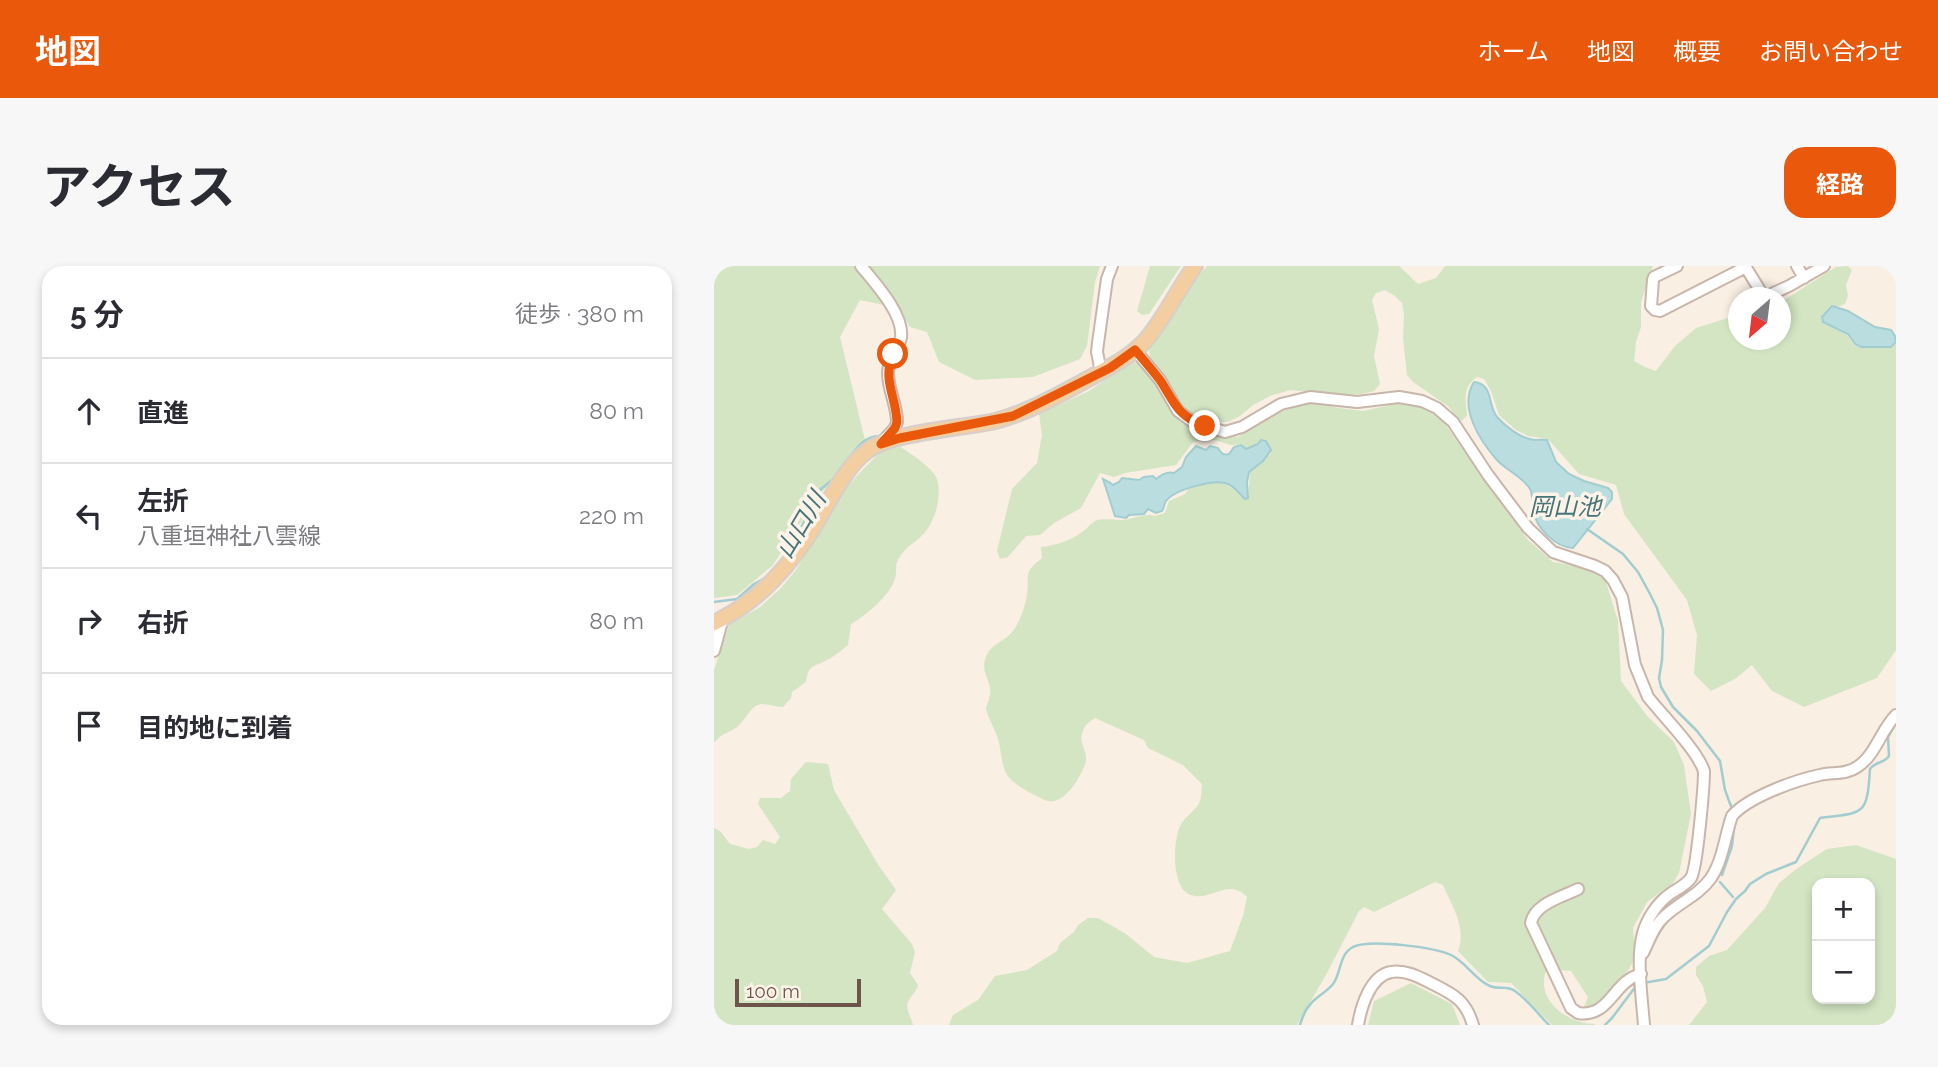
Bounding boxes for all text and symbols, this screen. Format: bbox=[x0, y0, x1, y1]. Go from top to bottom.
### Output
text: 地図 bbox=[35, 32, 101, 71]
text: ホーム bbox=[1478, 37, 1549, 66]
text: 地図 bbox=[1587, 37, 1635, 66]
text: 概要 bbox=[1673, 37, 1721, 66]
text: お問い合わせ bbox=[1759, 37, 1903, 66]
button: 経路 bbox=[1784, 147, 1896, 218]
text: アクセス bbox=[42, 158, 236, 215]
north arrow bbox=[1728, 287, 1791, 350]
text: 5 分 bbox=[70, 297, 124, 332]
text: 徒歩 · 380 m bbox=[515, 300, 644, 327]
route start bbox=[877, 338, 908, 369]
icon: ahead bbox=[70, 392, 108, 430]
text: 80 m bbox=[589, 397, 644, 424]
text: 直進 bbox=[137, 398, 189, 428]
route end bbox=[1189, 410, 1220, 441]
water label: 山口川 bbox=[770, 484, 833, 563]
text: 左折 bbox=[137, 486, 189, 516]
water label: 岡山池 bbox=[1529, 492, 1603, 521]
icon: left bbox=[70, 497, 108, 535]
text: 220 m bbox=[579, 502, 644, 529]
text: 八重垣神社八雲線 bbox=[137, 522, 321, 549]
icon: right bbox=[70, 602, 108, 640]
text: 80 m bbox=[589, 607, 644, 634]
text: 右折 bbox=[137, 608, 189, 638]
icon: arrive bbox=[70, 707, 108, 745]
text: 目的地に到着 bbox=[137, 713, 293, 743]
map controls bbox=[1812, 878, 1875, 1004]
button: + bbox=[1812, 878, 1875, 941]
button: − bbox=[1812, 941, 1875, 1004]
scale bar bbox=[735, 976, 861, 1008]
text: 100 m bbox=[746, 980, 800, 1002]

